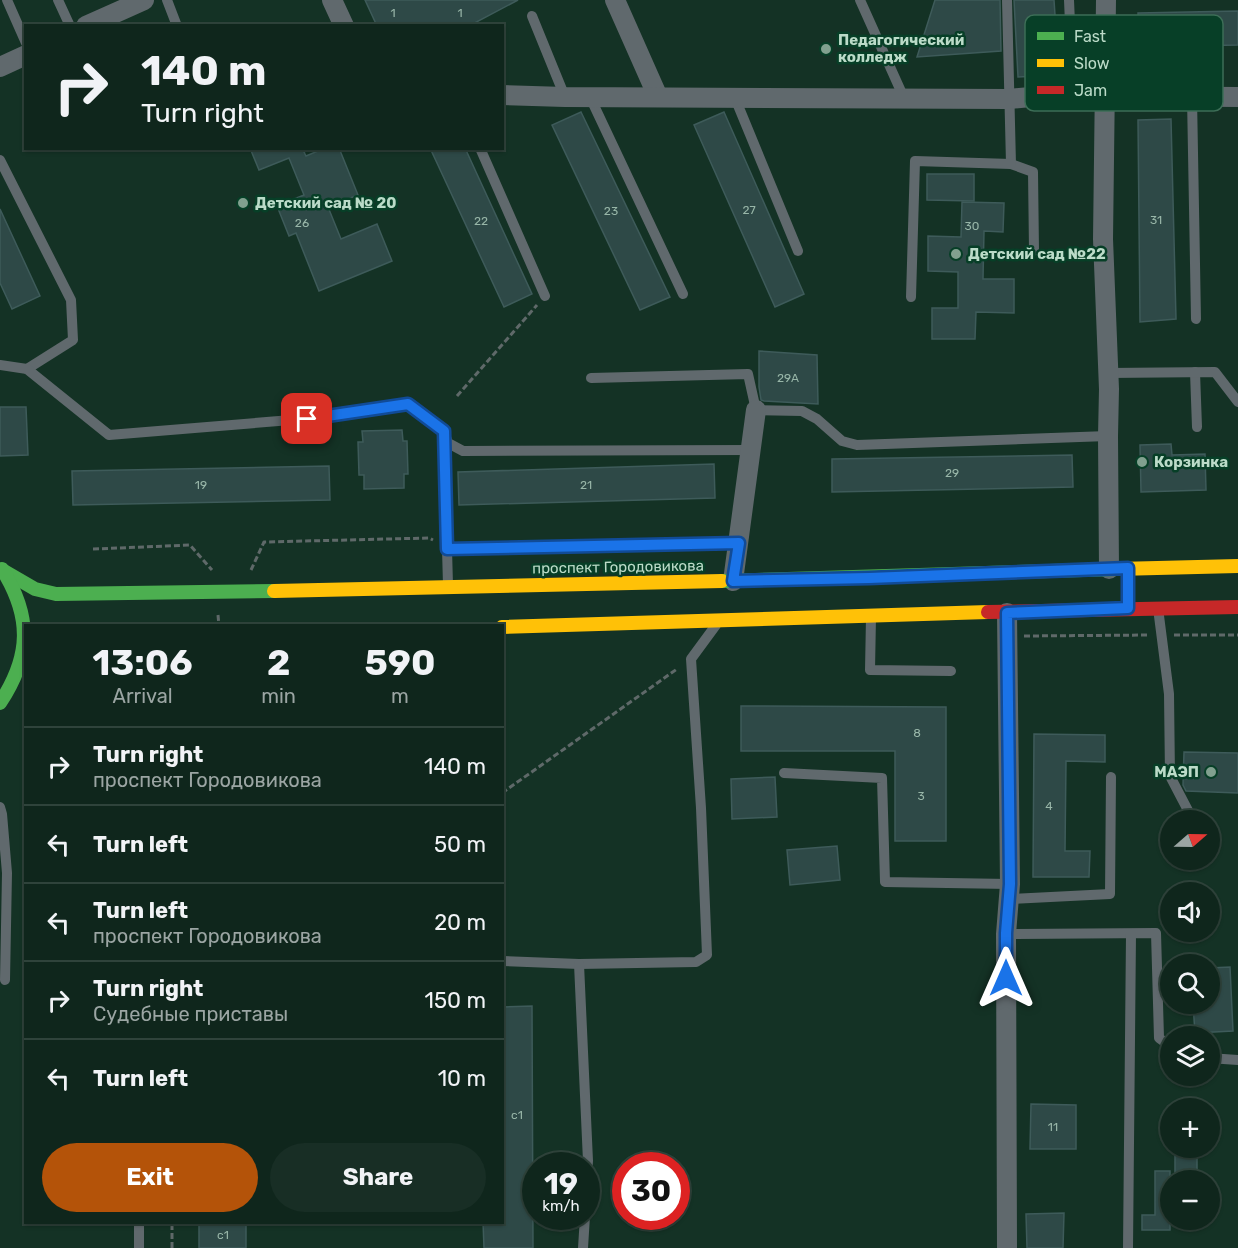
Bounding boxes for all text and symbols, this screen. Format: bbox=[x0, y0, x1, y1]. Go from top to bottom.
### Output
house number: 1 bbox=[390, 6, 396, 20]
house number: 1 bbox=[457, 6, 463, 20]
legend bbox=[1025, 15, 1223, 111]
text: Fast bbox=[1074, 27, 1106, 46]
place label: Педагогический колледж bbox=[838, 31, 964, 66]
marker: Педагогический колледж bbox=[819, 42, 833, 56]
text: 140 m bbox=[141, 46, 267, 96]
icon: right bbox=[42, 48, 120, 126]
text: Slow bbox=[1074, 54, 1110, 73]
text: Jam bbox=[1074, 81, 1107, 100]
text: Turn right bbox=[141, 97, 264, 129]
place label: Детский сад № 20 bbox=[255, 194, 396, 212]
marker: Детский сад № 20 bbox=[236, 196, 250, 210]
house number: 27 bbox=[742, 203, 756, 217]
house number: 23 bbox=[604, 204, 618, 218]
house number: 31 bbox=[1150, 213, 1162, 227]
house number: 22 bbox=[474, 214, 488, 228]
house number: 26 bbox=[295, 216, 309, 230]
house number: 30 bbox=[965, 219, 979, 233]
place label: Детский сад №22 bbox=[968, 245, 1106, 263]
marker: Детский сад №22 bbox=[949, 247, 963, 261]
house number: 29А bbox=[777, 371, 799, 385]
pin bbox=[281, 393, 332, 444]
icon: arrive bbox=[290, 402, 323, 435]
place label: Корзинка bbox=[1154, 453, 1228, 471]
marker: Корзинка bbox=[1135, 455, 1149, 469]
house number: 29 bbox=[945, 466, 959, 480]
house number: 19 bbox=[195, 478, 207, 492]
house number: 21 bbox=[580, 478, 592, 492]
street label: проспект Городовикова bbox=[532, 557, 704, 577]
text: 13:06 bbox=[93, 641, 193, 684]
text: 2 bbox=[267, 641, 290, 684]
text: 590 bbox=[365, 641, 435, 684]
text: Arrival bbox=[113, 684, 173, 708]
text: min bbox=[261, 684, 296, 708]
text: m bbox=[391, 684, 409, 708]
house number: 8 bbox=[913, 726, 921, 740]
text: Turn right bbox=[93, 741, 203, 768]
icon: right bbox=[42, 750, 75, 783]
text: 140 m bbox=[424, 753, 486, 780]
place label: МАЭП bbox=[1154, 763, 1199, 781]
marker: МАЭП bbox=[1204, 765, 1218, 779]
text: проспект Городовикова bbox=[93, 768, 322, 792]
house number: 3 bbox=[917, 789, 925, 803]
house number: 4 bbox=[1045, 799, 1053, 813]
north arrow bbox=[1160, 810, 1220, 870]
map controls bbox=[1160, 810, 1220, 1230]
icon: left bbox=[42, 828, 75, 861]
text: Turn left bbox=[93, 831, 188, 858]
text: 50 m bbox=[434, 831, 486, 858]
button: sound bbox=[1160, 882, 1220, 942]
text: Turn left bbox=[93, 897, 188, 924]
icon: left bbox=[42, 906, 75, 939]
text: 20 m bbox=[434, 909, 486, 936]
text: проспект Городовикова bbox=[93, 924, 322, 948]
position arrow bbox=[974, 946, 1038, 1010]
button: search bbox=[1160, 954, 1220, 1014]
text: Turn right bbox=[93, 975, 203, 1002]
icon: right bbox=[42, 984, 75, 1017]
text: 150 m bbox=[425, 987, 486, 1014]
text: Судебные приставы bbox=[93, 1002, 288, 1026]
button: layers bbox=[1160, 1026, 1220, 1086]
icon: left bbox=[42, 1062, 75, 1095]
text: Turn left bbox=[93, 1065, 188, 1092]
text: 10 m bbox=[438, 1065, 486, 1092]
button: + bbox=[1160, 1098, 1220, 1158]
house number: с1 bbox=[511, 1108, 523, 1122]
house number: 11 bbox=[1048, 1120, 1058, 1134]
button: Exit bbox=[42, 1143, 258, 1212]
button: Share bbox=[270, 1143, 486, 1212]
speed limit sign: 30 bbox=[612, 1152, 690, 1230]
text: 19 bbox=[544, 1166, 578, 1202]
button: − bbox=[1160, 1170, 1220, 1230]
text: km/h bbox=[542, 1197, 580, 1215]
house number: с1 bbox=[217, 1228, 229, 1242]

